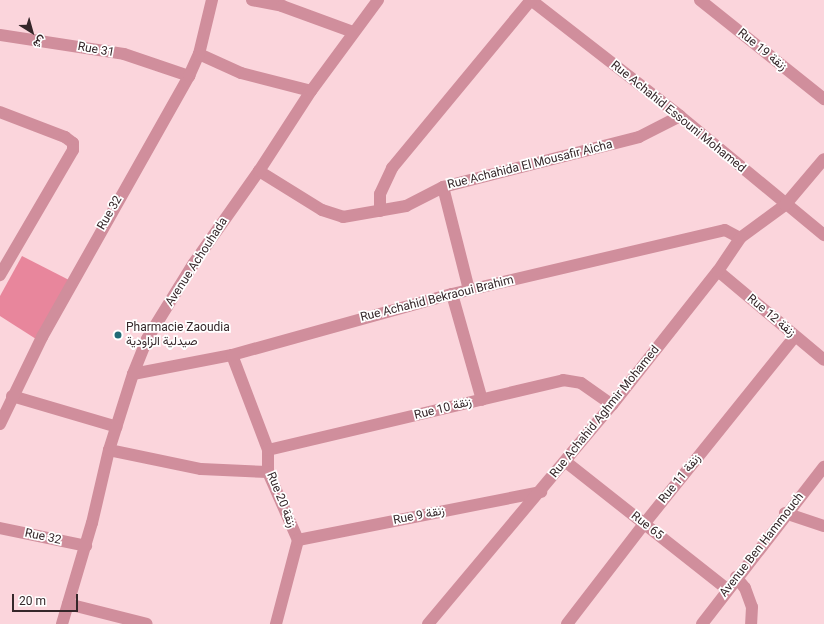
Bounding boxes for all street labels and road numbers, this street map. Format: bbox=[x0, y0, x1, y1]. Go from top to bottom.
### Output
street label: Rue 19 زنقة bbox=[735, 26, 789, 74]
street label: Rue 31 bbox=[77, 40, 115, 60]
street label: Rue Achahid Essouni Mohamed bbox=[608, 58, 748, 176]
street label: Rue Achahida El Mousafir Aicha bbox=[446, 137, 614, 193]
street label: Rue 32 bbox=[95, 193, 125, 233]
street label: Avenue Achouhada bbox=[163, 215, 231, 309]
street label: Rue Achahid Bekraoui Brahim bbox=[359, 273, 515, 325]
street label: Rue 12 زنقة bbox=[744, 292, 798, 340]
street label: Rue Achahid Aghmir Mohamed bbox=[547, 343, 663, 481]
street label: Rue 10 زنقة bbox=[413, 395, 473, 423]
street label: Rue 11 زنقة bbox=[656, 452, 704, 506]
street label: Rue 20 زنقة bbox=[263, 470, 299, 530]
street label: Avenue Ben Hammouch bbox=[717, 490, 807, 600]
street label: Rue 9 زنقة bbox=[392, 504, 446, 528]
street label: Rue 65 bbox=[628, 509, 666, 543]
street label: Rue 32 bbox=[23, 526, 63, 548]

